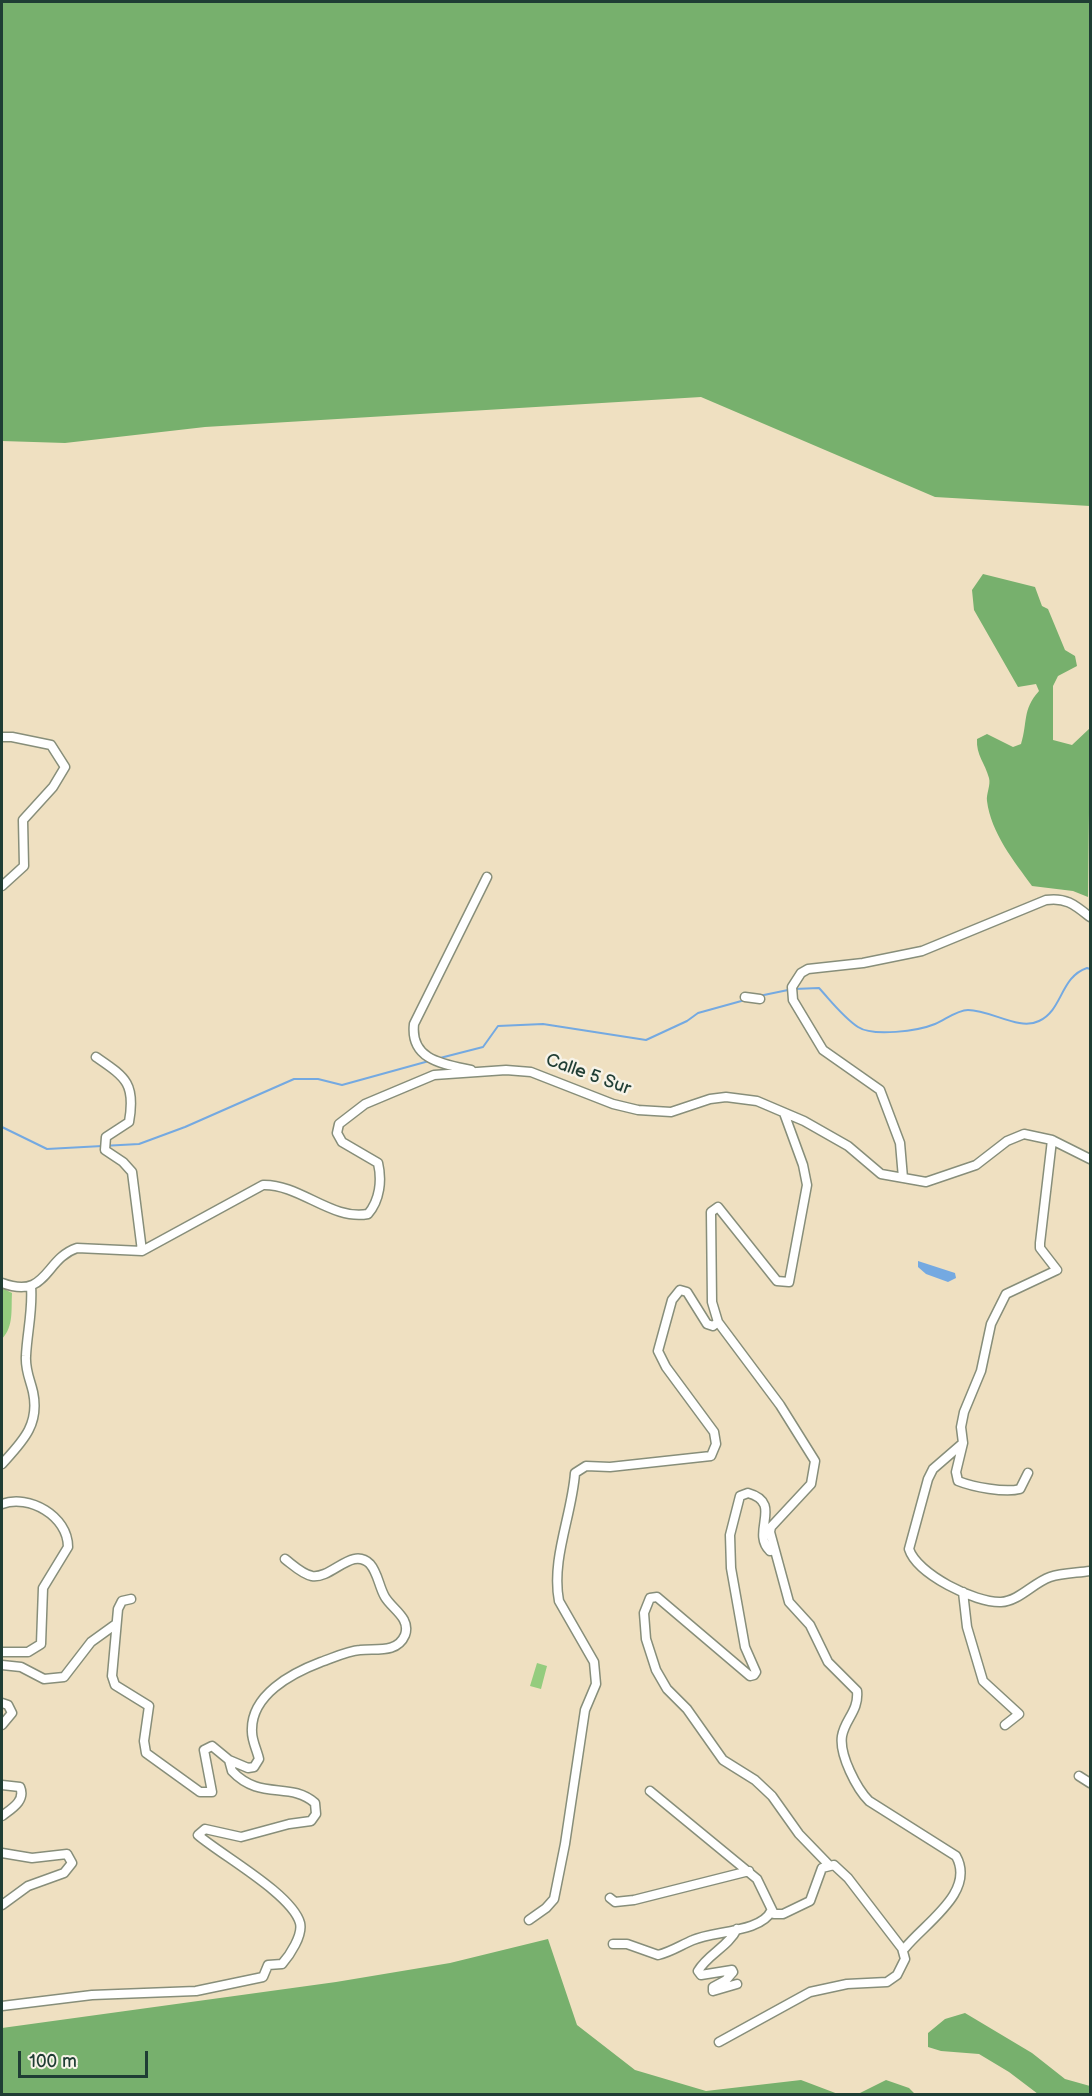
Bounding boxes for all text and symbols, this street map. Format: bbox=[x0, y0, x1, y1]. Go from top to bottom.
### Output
street label: Calle 5 Sur bbox=[542, 1050, 634, 1100]
scale bar bbox=[21, 2039, 152, 2077]
text: 100 m bbox=[29, 2051, 77, 2072]

